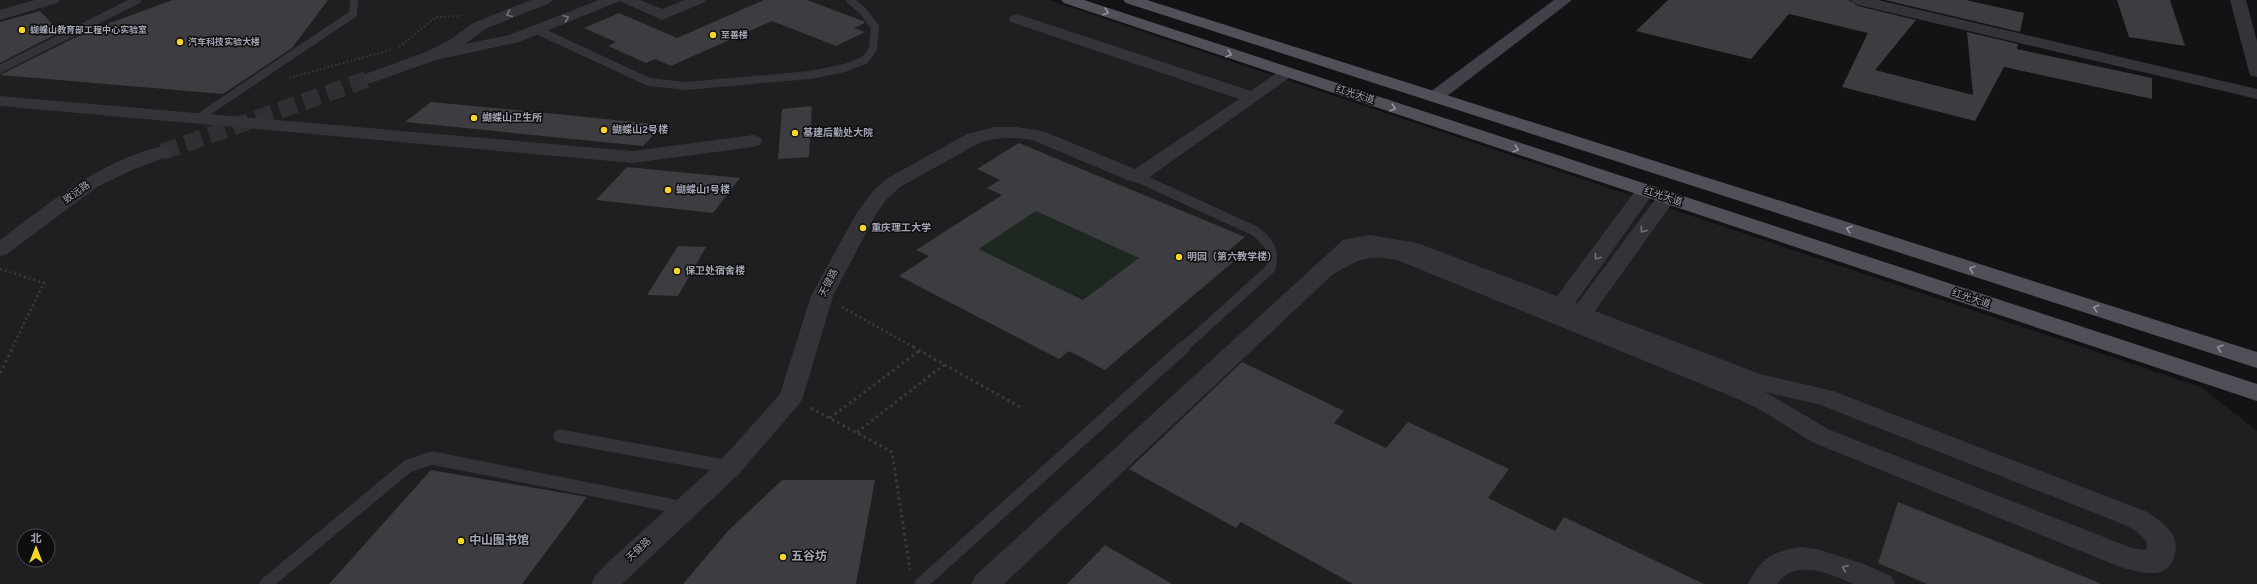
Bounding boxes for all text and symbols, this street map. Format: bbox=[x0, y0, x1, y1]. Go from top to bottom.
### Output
one-way arrow bbox=[1103, 8, 1110, 16]
one-way arrow bbox=[506, 10, 513, 18]
one-way arrow bbox=[562, 15, 569, 23]
place label: 蝴蝶山教育部工程中心实验室 bbox=[30, 24, 147, 36]
marker: 蝴蝶山教育部工程中心实验室 bbox=[17, 25, 27, 35]
marker: 至善楼 bbox=[708, 30, 718, 40]
place label: 至善楼 bbox=[721, 30, 748, 41]
marker: 汽车科技实验大楼 bbox=[175, 37, 185, 47]
place label: 汽车科技实验大楼 bbox=[188, 37, 260, 48]
one-way arrow bbox=[1226, 49, 1233, 57]
street label: 红光大道 bbox=[1334, 83, 1376, 107]
one-way arrow bbox=[1389, 103, 1396, 112]
place label: 蝴蝶山卫生所 bbox=[482, 111, 542, 125]
marker: 蝴蝶山卫生所 bbox=[469, 113, 479, 123]
place label: 蝴蝶山2号楼 bbox=[612, 123, 668, 137]
marker: 蝴蝶山2号楼 bbox=[599, 125, 609, 135]
place label: 基建后勤处大院 bbox=[803, 127, 873, 140]
marker: 基建后勤处大院 bbox=[790, 128, 800, 138]
one-way arrow bbox=[1512, 144, 1519, 152]
street label: 致远路 bbox=[61, 179, 93, 207]
place label: 蝴蝶山1号楼 bbox=[676, 183, 730, 197]
marker: 蝴蝶山1号楼 bbox=[663, 185, 673, 195]
street label: 红光大道 bbox=[1642, 185, 1684, 209]
place label: 重庆理工大学 bbox=[871, 222, 931, 235]
marker: 重庆理工大学 bbox=[858, 223, 868, 233]
one-way arrow bbox=[1641, 225, 1648, 232]
one-way arrow bbox=[1845, 225, 1852, 234]
place label: 明园（第六教学楼） bbox=[1187, 251, 1277, 264]
marker: 明园（第六教学楼） bbox=[1174, 252, 1184, 262]
one-way arrow bbox=[1595, 252, 1602, 259]
place label: 保卫处宿舍楼 bbox=[685, 265, 745, 278]
one-way arrow bbox=[1969, 265, 1976, 274]
marker: 保卫处宿舍楼 bbox=[672, 266, 682, 276]
street label: 天健路 bbox=[816, 267, 842, 299]
street label: 红光大道 bbox=[1950, 287, 1992, 311]
one-way arrow bbox=[2093, 305, 2100, 313]
one-way arrow bbox=[2217, 344, 2224, 353]
north arrow bbox=[16, 528, 56, 568]
text: 北 bbox=[31, 532, 42, 546]
place label: 中山图书馆 bbox=[469, 533, 529, 549]
street label: 天健路 bbox=[624, 535, 654, 565]
marker: 中山图书馆 bbox=[456, 536, 466, 546]
place label: 五谷坊 bbox=[791, 549, 827, 565]
marker: 五谷坊 bbox=[778, 552, 788, 562]
one-way arrow bbox=[1842, 565, 1849, 573]

